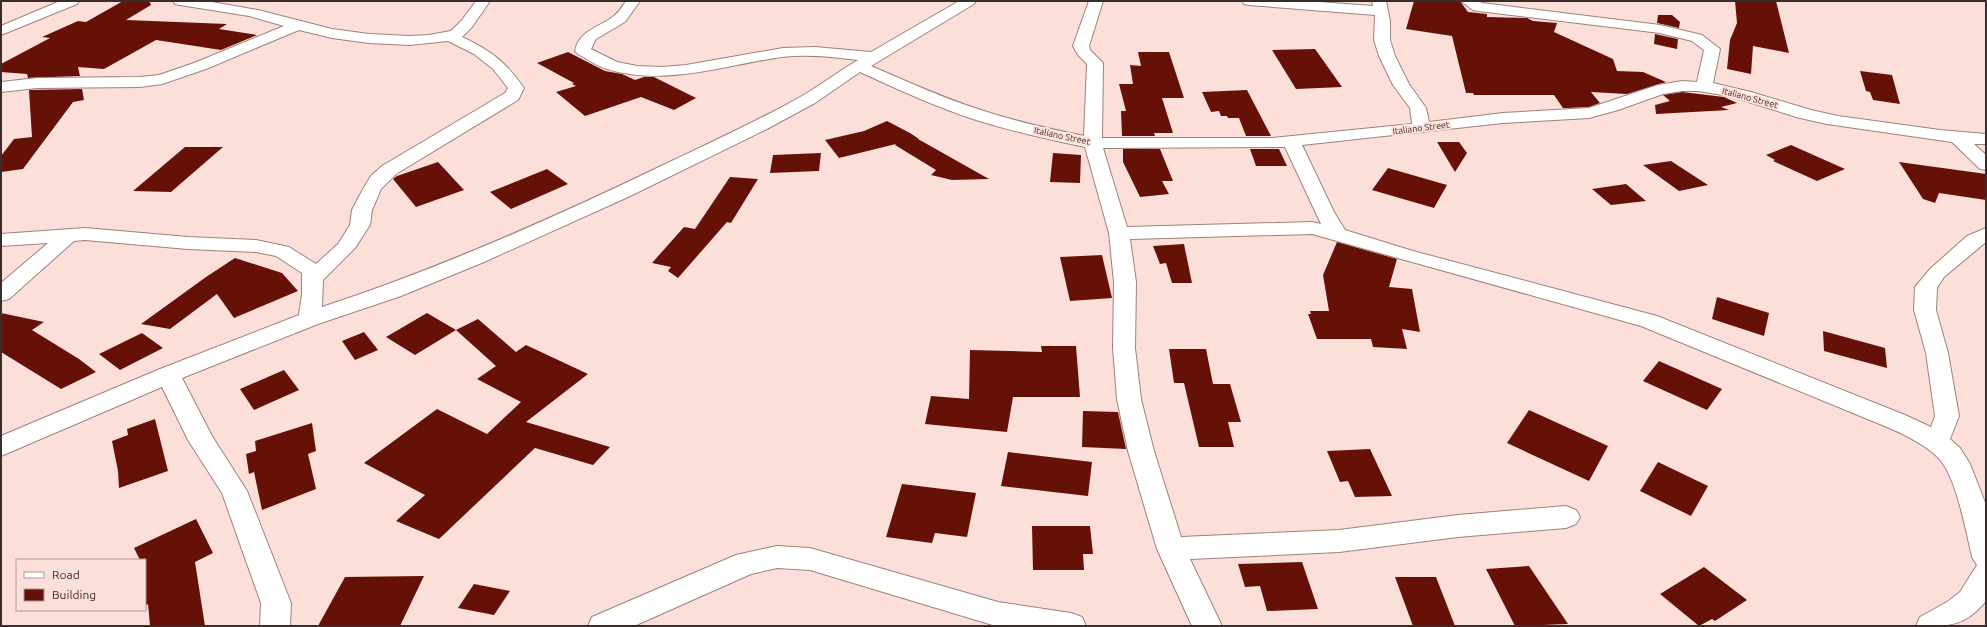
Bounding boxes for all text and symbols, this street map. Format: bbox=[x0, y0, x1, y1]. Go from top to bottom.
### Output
street label: Italiano Street bbox=[1721, 86, 1779, 110]
street label: Italiano Street bbox=[1392, 119, 1450, 136]
street label: Italiano Street bbox=[1033, 125, 1091, 147]
legend bbox=[16, 559, 146, 611]
text: Road bbox=[52, 568, 80, 581]
text: Building bbox=[52, 588, 96, 601]

